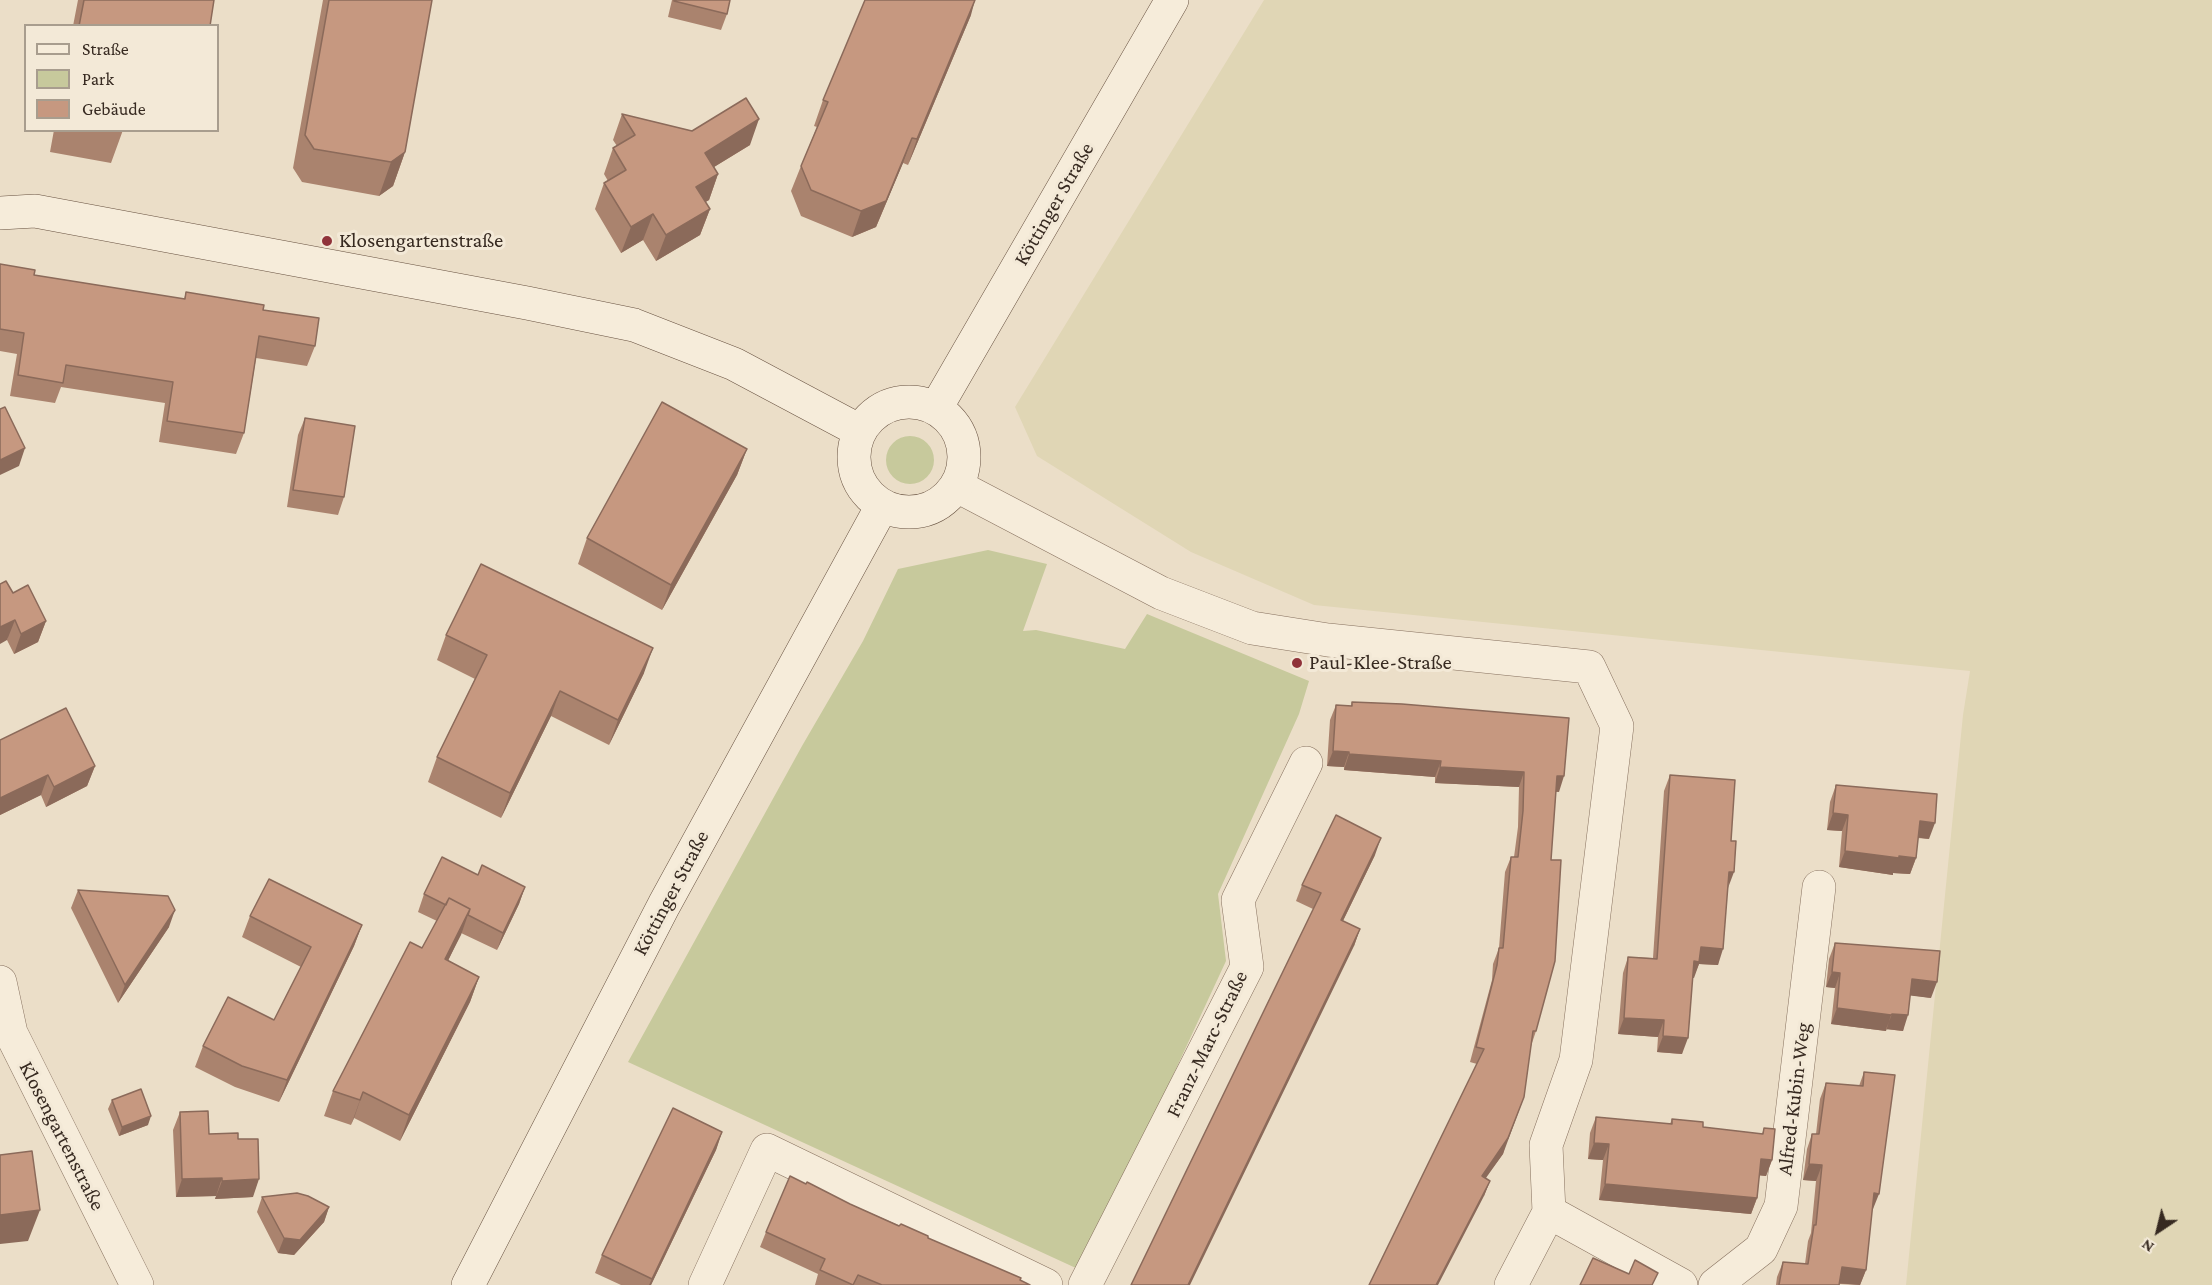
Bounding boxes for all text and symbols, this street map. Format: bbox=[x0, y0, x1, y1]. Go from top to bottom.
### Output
legend bbox=[24, 24, 219, 132]
text: Straße bbox=[82, 39, 129, 59]
text: Park bbox=[82, 69, 114, 89]
text: Gebäude bbox=[82, 99, 146, 119]
street label: Köttinger Straße bbox=[1009, 138, 1099, 270]
place label: Klosengartenstraße bbox=[339, 228, 503, 254]
marker: Klosengartenstraße bbox=[320, 234, 334, 248]
place label: Paul-Klee-Straße bbox=[1309, 650, 1452, 676]
marker: Paul-Klee-Straße bbox=[1290, 656, 1304, 670]
street label: Köttinger Straße bbox=[627, 826, 715, 960]
street label: Franz-Marc-Straße bbox=[1161, 967, 1253, 1121]
street label: Alfred-Kubin-Weg bbox=[1772, 1021, 1816, 1177]
street label: Klosengartenstraße bbox=[14, 1057, 110, 1215]
north arrow bbox=[2128, 1201, 2188, 1261]
text: N bbox=[2138, 1236, 2157, 1256]

